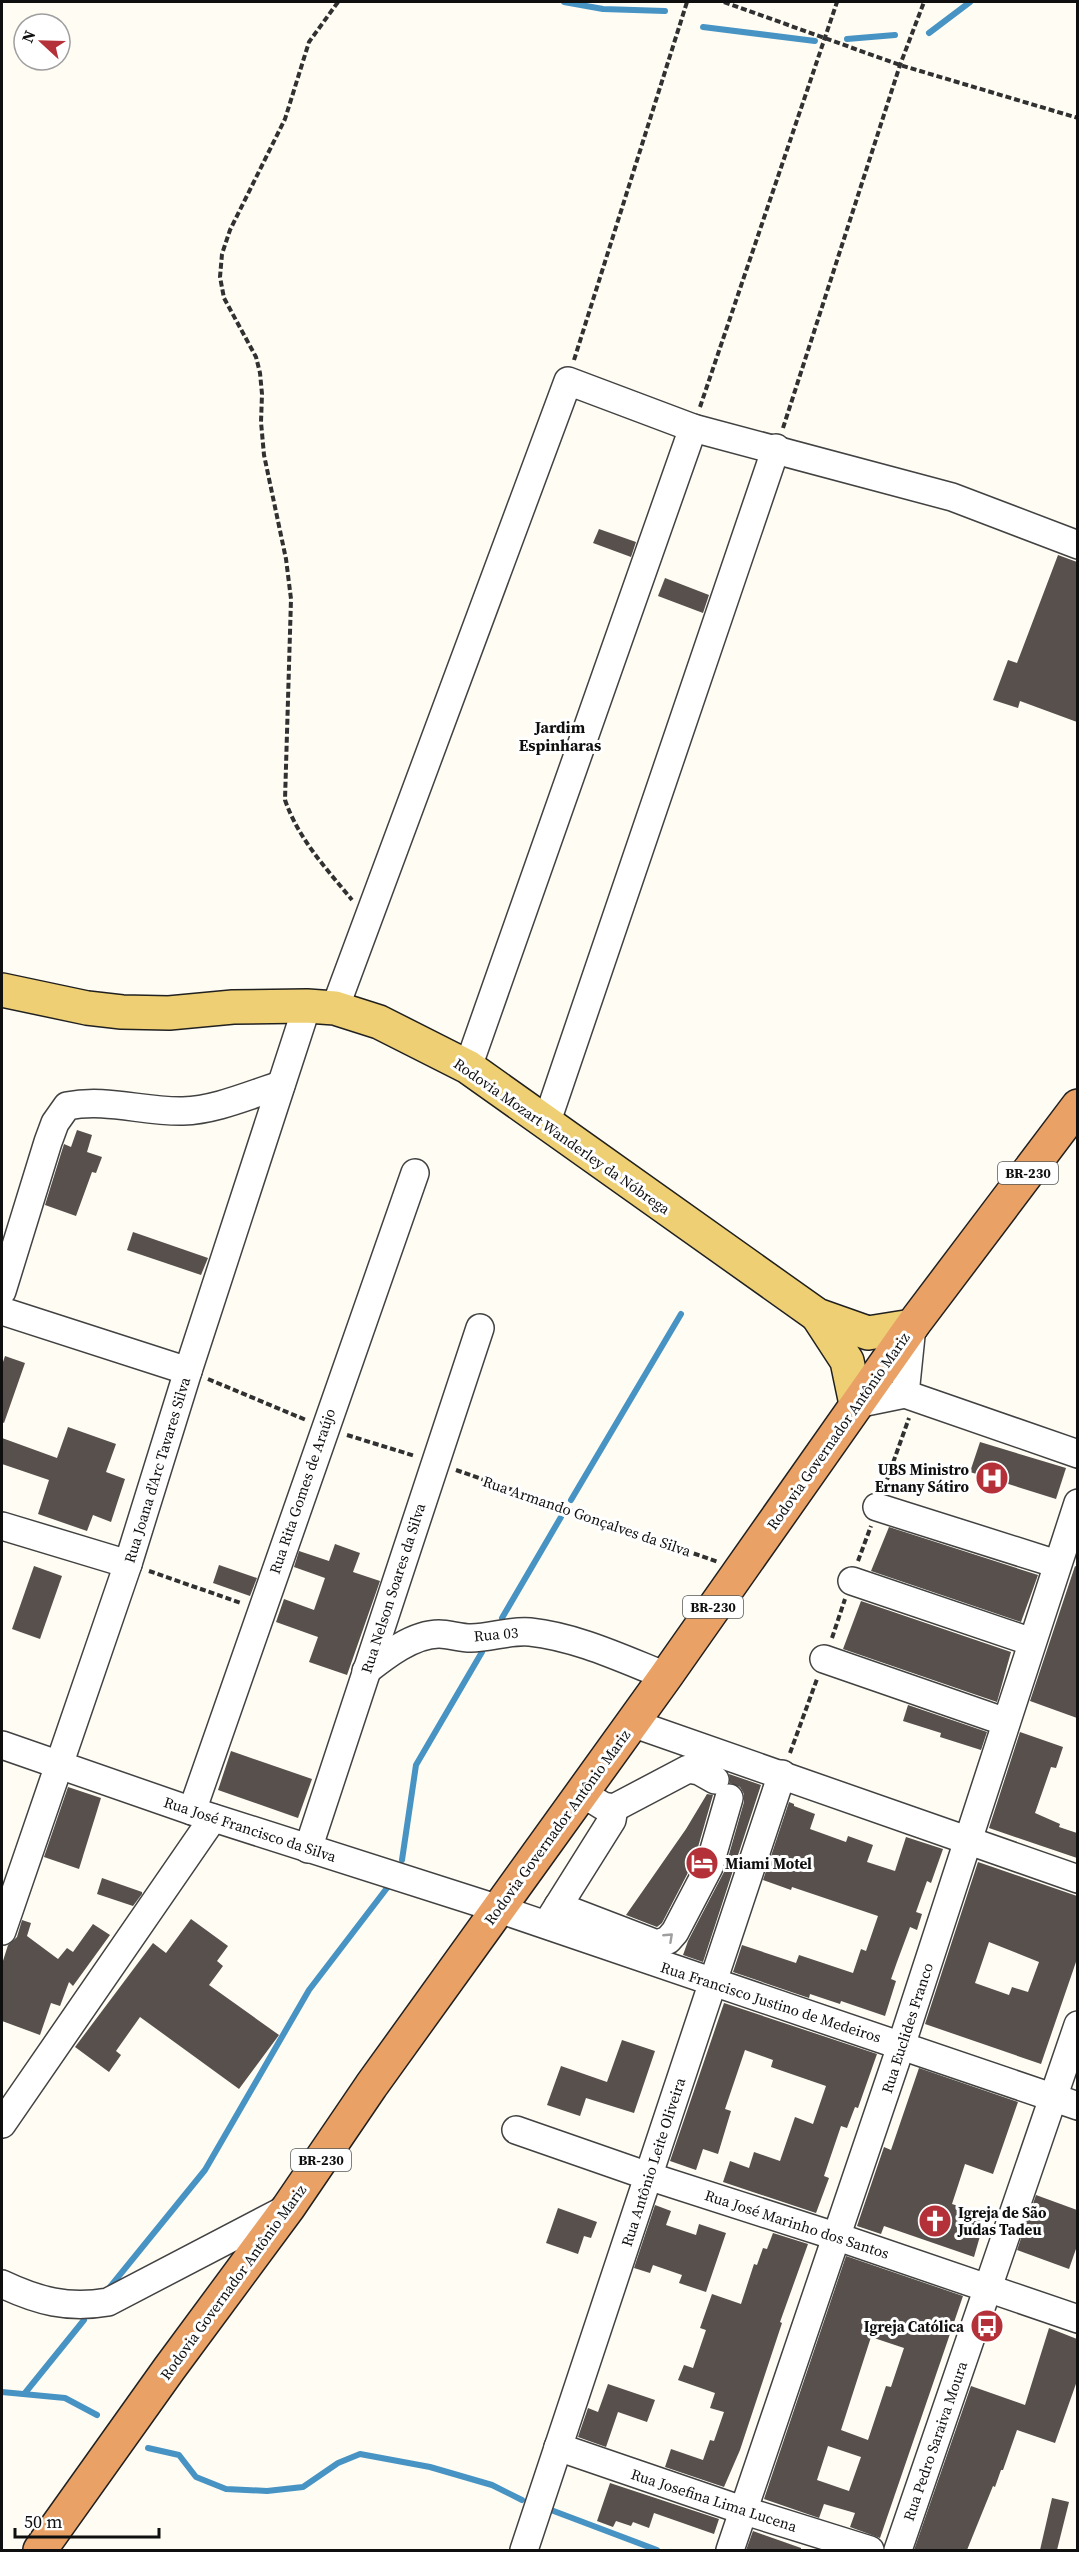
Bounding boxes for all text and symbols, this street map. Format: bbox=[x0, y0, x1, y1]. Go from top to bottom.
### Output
north arrow bbox=[12, 12, 72, 72]
text: N bbox=[16, 27, 41, 46]
district label: Jardim Espinharas bbox=[519, 716, 601, 756]
street label: Rodovia Mozart Wanderley da Nóbrega bbox=[450, 1053, 675, 1219]
road number: BR-230 bbox=[998, 1162, 1058, 1184]
street label: Rodovia Governador Antônio Mariz bbox=[762, 1328, 915, 1534]
street label: Rua Joana d'Arc Tavares Silva bbox=[119, 1374, 195, 1565]
street label: Rua Rita Gomes de Araújo bbox=[264, 1405, 340, 1577]
place label: UBS Ministro Ernany Sátiro bbox=[875, 1459, 970, 1497]
hospital icon: UBS Ministro Ernany Sátiro bbox=[974, 1460, 1010, 1496]
street label: Rua Armando Gonçalves da Silva bbox=[480, 1470, 694, 1562]
street label: Rua Nelson Soares da Silva bbox=[356, 1500, 431, 1676]
road number: BR-230 bbox=[683, 1596, 743, 1618]
street label: Rua 03 bbox=[473, 1622, 519, 1646]
street label: Rodovia Governador Antônio Mariz bbox=[479, 1725, 635, 1929]
street label: Rua José Francisco da Silva bbox=[161, 1791, 339, 1867]
hotel icon: Miami Motel bbox=[684, 1845, 720, 1881]
place label: Miami Motel bbox=[725, 1853, 812, 1874]
one-way arrow bbox=[662, 1933, 673, 1944]
street label: Rua Francisco Justino de Medeiros bbox=[658, 1956, 884, 2048]
street label: Rua Euclides Franco bbox=[876, 1960, 938, 2096]
street label: Rua Antônio Leite Oliveira bbox=[616, 2074, 690, 2249]
road number: BR-230 bbox=[291, 2149, 351, 2171]
street label: Rodovia Governador Antônio Mariz bbox=[155, 2180, 311, 2384]
street label: Rua José Marinho dos Santos bbox=[702, 2184, 892, 2264]
place label: Igreja de São Judas Tadeu bbox=[957, 2202, 1047, 2240]
church icon: Igreja de São Judas Tadeu bbox=[917, 2203, 953, 2239]
bus stop icon: Igreja Católica bbox=[969, 2308, 1005, 2344]
place label: Igreja Católica bbox=[864, 2316, 965, 2337]
street label: Rua Pedro Saraiva Moura bbox=[898, 2358, 972, 2524]
street label: Rua Josefina Lima Lucena bbox=[628, 2463, 800, 2537]
scale bar bbox=[15, 2501, 159, 2539]
text: 50 m bbox=[24, 2509, 62, 2534]

